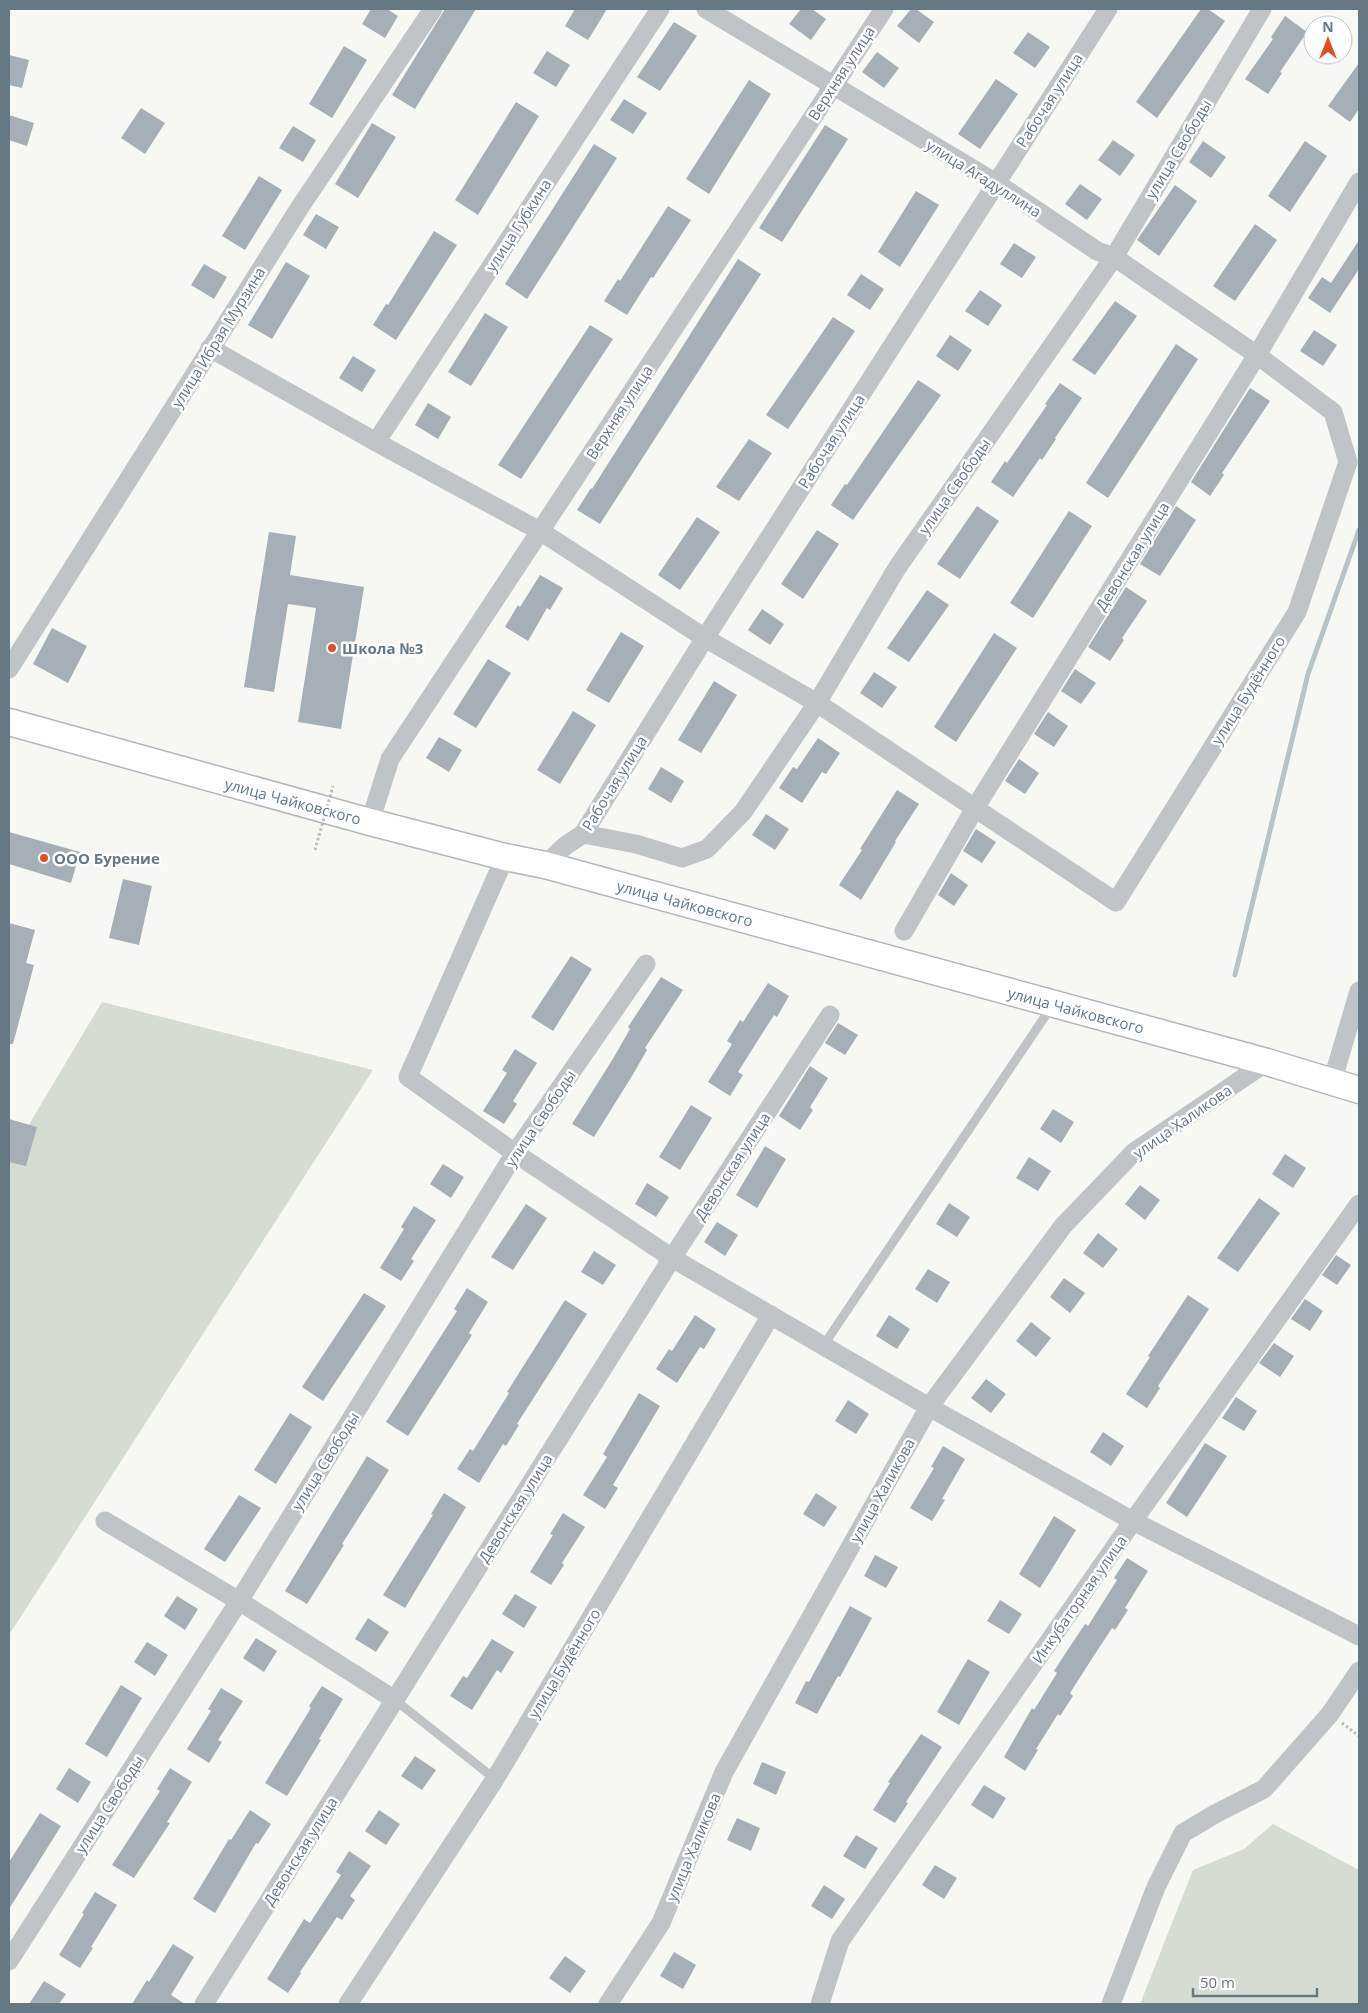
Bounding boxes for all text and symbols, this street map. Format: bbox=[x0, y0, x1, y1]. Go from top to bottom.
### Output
north arrow bbox=[1303, 15, 1353, 65]
text: N bbox=[1322, 17, 1334, 36]
street label: Верхняя улица bbox=[803, 22, 879, 124]
street label: Рабочая улица bbox=[1011, 49, 1087, 151]
street label: улица Свободы bbox=[1140, 96, 1216, 202]
street label: улица Агадуллина bbox=[923, 134, 1045, 222]
street label: улица Губкина bbox=[481, 175, 555, 275]
street label: улица Ибрая Мурзина bbox=[167, 263, 269, 411]
street label: Верхняя улица bbox=[581, 361, 657, 463]
street label: Рабочая улица bbox=[793, 390, 869, 492]
street label: улица Свободы bbox=[914, 434, 994, 538]
street label: Девонская улица bbox=[1090, 498, 1174, 614]
street label: улица Будённого bbox=[1207, 632, 1289, 748]
place label: Школа №3 bbox=[342, 638, 423, 658]
marker: Школа №3 bbox=[326, 642, 338, 654]
street label: Рабочая улица bbox=[577, 732, 651, 834]
street label: улица Чайковского bbox=[223, 773, 363, 829]
place label: ООО Бурение bbox=[54, 848, 160, 868]
marker: ООО Бурение bbox=[38, 852, 50, 864]
street label: улица Чайковского bbox=[615, 875, 755, 931]
street label: улица Чайковского bbox=[1006, 982, 1146, 1038]
street label: улица Свободы bbox=[500, 1066, 580, 1170]
street label: улица Халикова bbox=[1129, 1080, 1235, 1162]
street label: Девонская улица bbox=[690, 1108, 774, 1224]
street label: улица Свободы bbox=[287, 1408, 363, 1514]
street label: улица Халикова bbox=[845, 1434, 919, 1546]
street label: Девонская улица bbox=[473, 1450, 557, 1566]
street label: Инкубаторная улица bbox=[1027, 1531, 1131, 1667]
street label: улица Будённого bbox=[523, 1604, 605, 1722]
street label: улица Свободы bbox=[70, 1751, 148, 1857]
street label: улица Халикова bbox=[661, 1790, 725, 1904]
street label: Девонская улица bbox=[258, 1793, 342, 1909]
scale bar bbox=[1193, 1966, 1317, 1998]
text: 50 m bbox=[1200, 1972, 1235, 1992]

